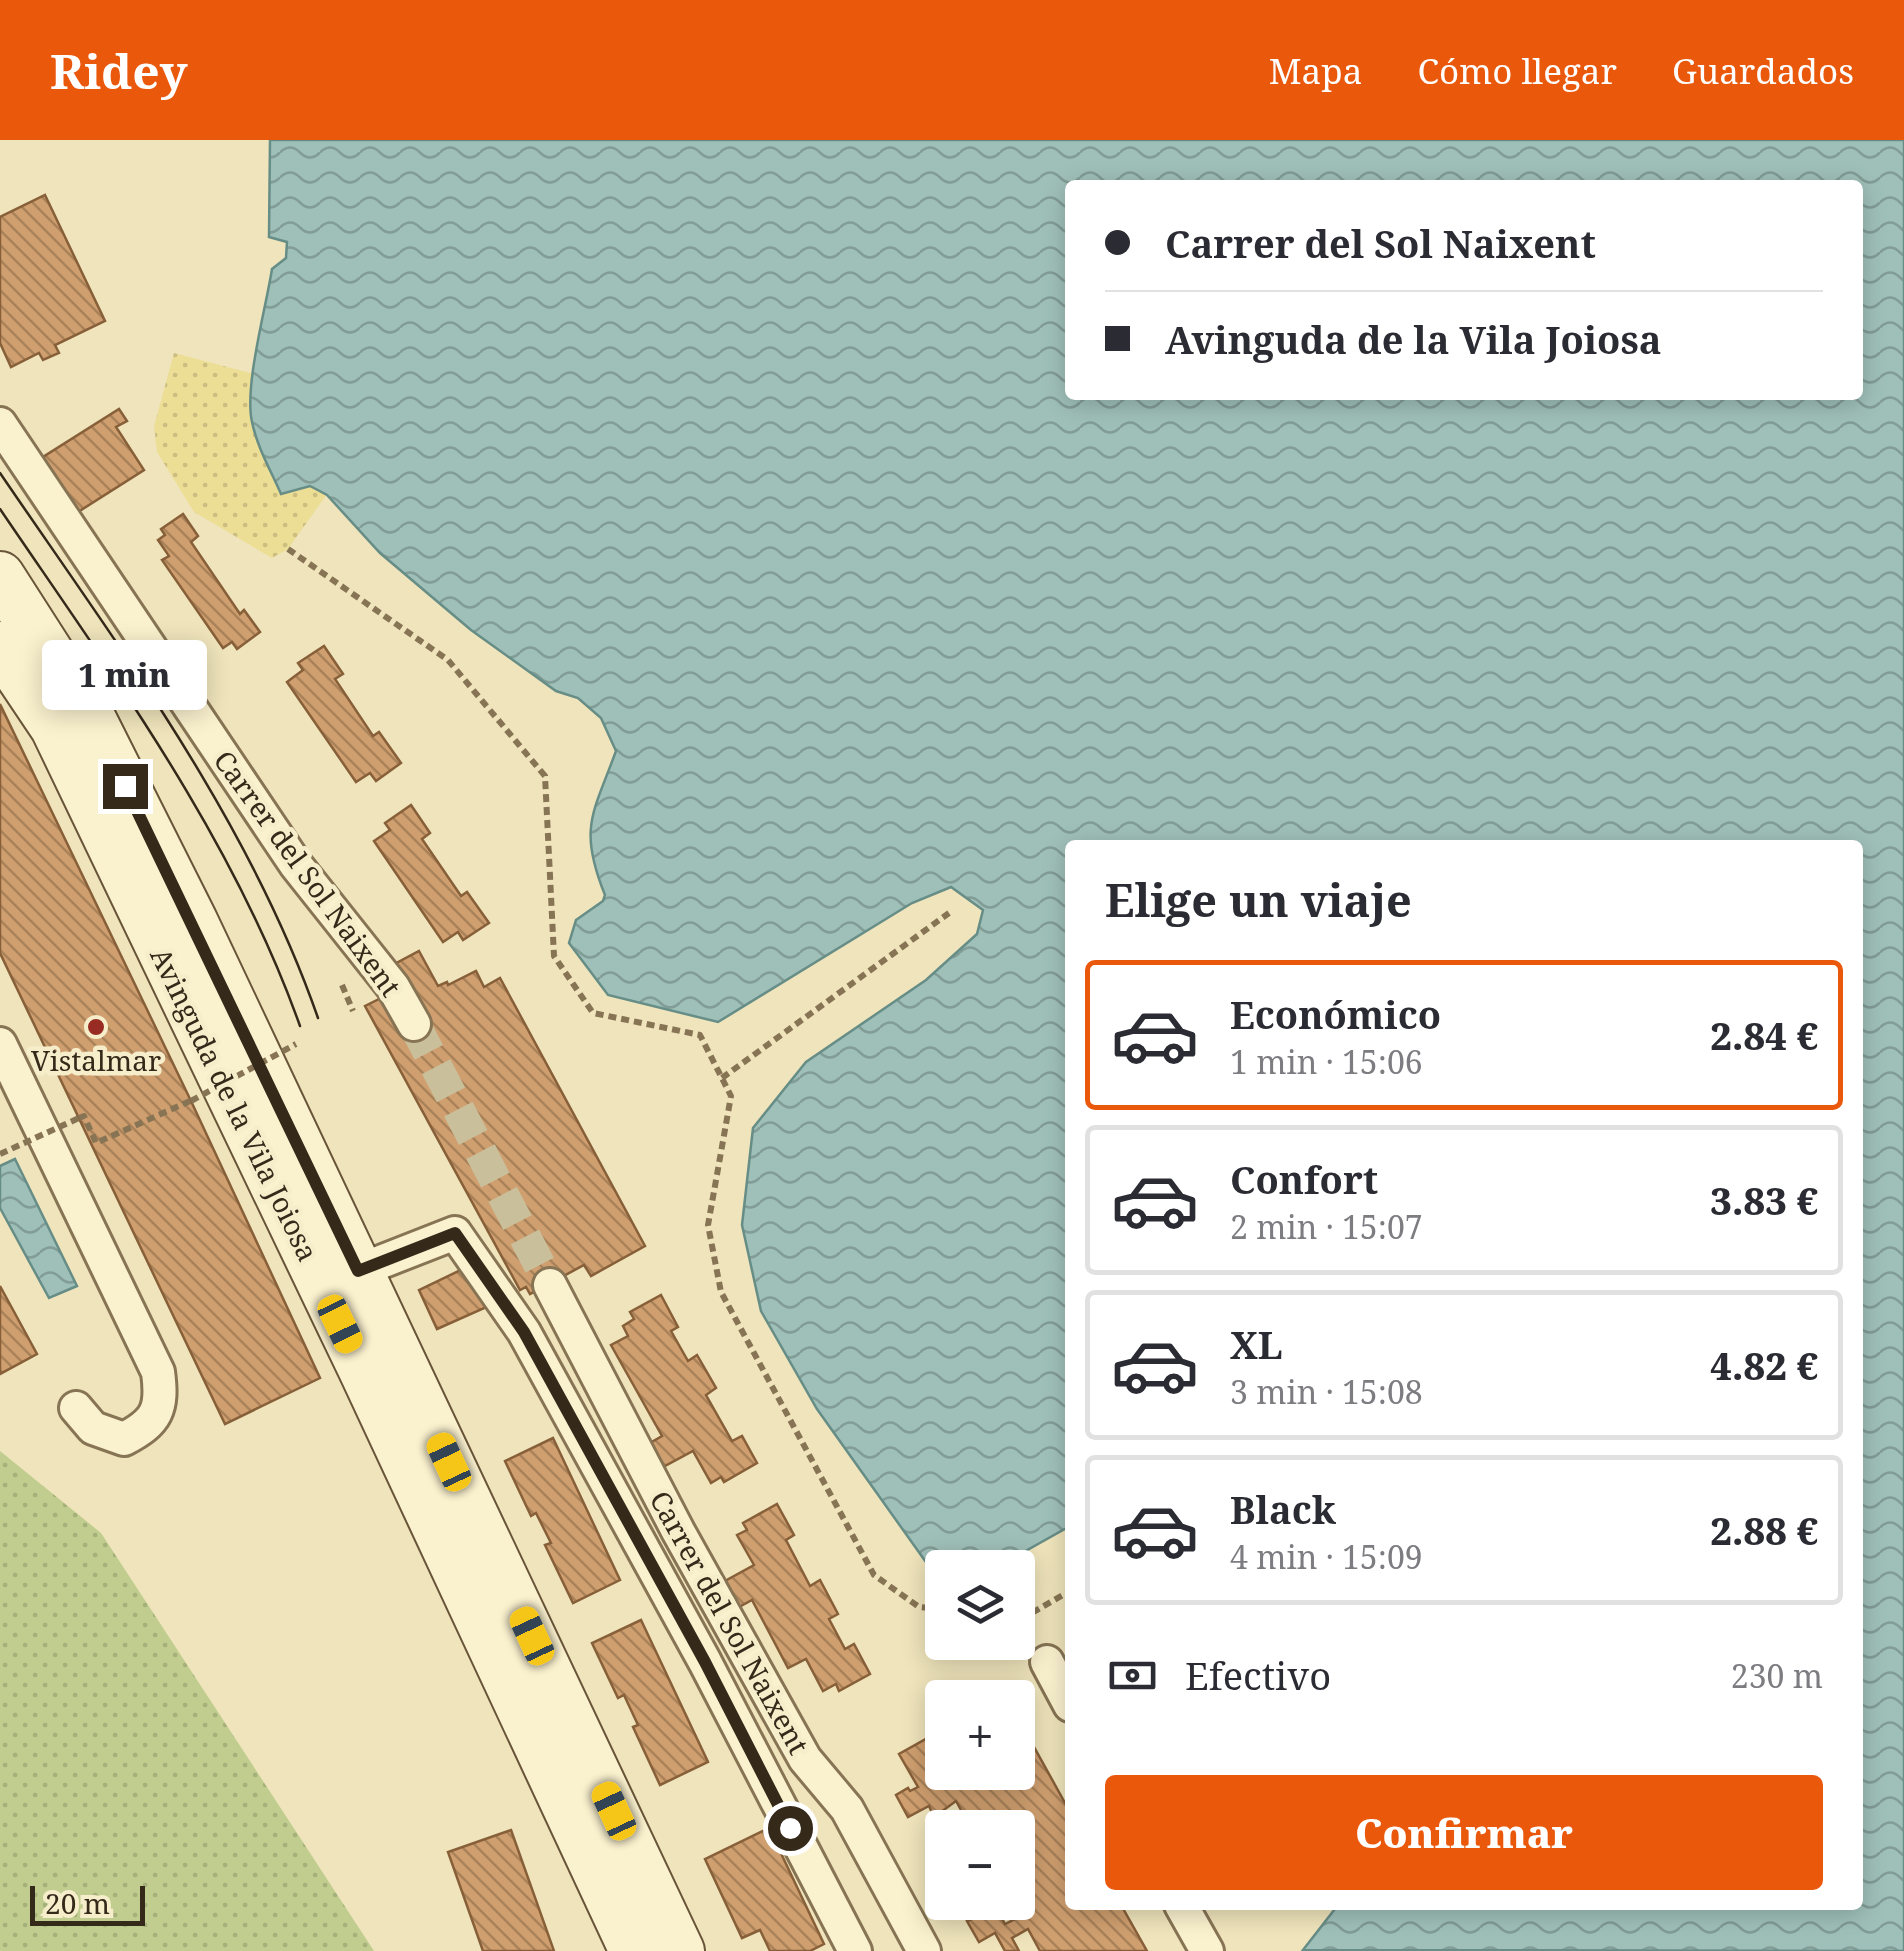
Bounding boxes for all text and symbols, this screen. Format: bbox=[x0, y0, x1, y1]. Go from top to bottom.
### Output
text: Ridey bbox=[50, 38, 187, 103]
text: Mapa bbox=[1269, 47, 1362, 94]
text: Cómo llegar bbox=[1417, 47, 1617, 94]
text: Guardados bbox=[1672, 47, 1854, 94]
text: Carrer del Sol Naixent bbox=[1165, 217, 1596, 269]
text: Avinguda de la Vila Joiosa bbox=[1165, 313, 1662, 365]
callout: 1 min bbox=[42, 641, 208, 711]
text: 1 min bbox=[79, 653, 170, 696]
street label: Carrer del Sol Naixent bbox=[206, 742, 410, 1004]
route end bbox=[103, 764, 148, 809]
text: Elige un viaje bbox=[1105, 869, 1412, 930]
street label: Avinguda de la Vila Joiosa bbox=[142, 941, 328, 1267]
text: Económico bbox=[1230, 988, 1441, 1040]
icon: car bbox=[1110, 990, 1200, 1080]
text: 2.84 € bbox=[1710, 1009, 1818, 1061]
marker: Vistalmar bbox=[85, 1016, 107, 1038]
text: 1 min · 15:06 bbox=[1230, 1040, 1423, 1083]
place label: Vistalmar bbox=[31, 1041, 161, 1079]
text: Confort bbox=[1230, 1153, 1378, 1205]
icon: car bbox=[1110, 1155, 1200, 1245]
text: 3.83 € bbox=[1710, 1174, 1818, 1226]
text: 2 min · 15:07 bbox=[1230, 1205, 1423, 1248]
car bbox=[313, 1290, 367, 1358]
text: XL bbox=[1230, 1318, 1283, 1370]
icon: car bbox=[1110, 1320, 1200, 1410]
text: 4.82 € bbox=[1710, 1339, 1818, 1391]
text: 3 min · 15:08 bbox=[1230, 1370, 1423, 1413]
car bbox=[423, 1428, 475, 1496]
text: Black bbox=[1230, 1483, 1336, 1535]
street label: Carrer del Sol Naixent bbox=[642, 1484, 818, 1761]
icon: car bbox=[1110, 1485, 1200, 1575]
text: 2.88 € bbox=[1710, 1504, 1818, 1556]
text: 4 min · 15:09 bbox=[1230, 1535, 1423, 1578]
map controls bbox=[925, 1550, 1035, 1920]
button: layers bbox=[925, 1550, 1035, 1660]
car bbox=[506, 1602, 558, 1670]
icon: cash bbox=[1105, 1648, 1160, 1703]
text: Efectivo bbox=[1185, 1649, 1331, 1701]
text: 230 m bbox=[1731, 1654, 1823, 1697]
button: + bbox=[925, 1680, 1035, 1790]
button: Confirmar bbox=[1105, 1775, 1823, 1890]
car bbox=[588, 1777, 640, 1845]
route start bbox=[768, 1806, 813, 1851]
button: − bbox=[925, 1810, 1035, 1920]
scale bar bbox=[30, 1881, 145, 1926]
text: 20 m bbox=[45, 1884, 110, 1922]

